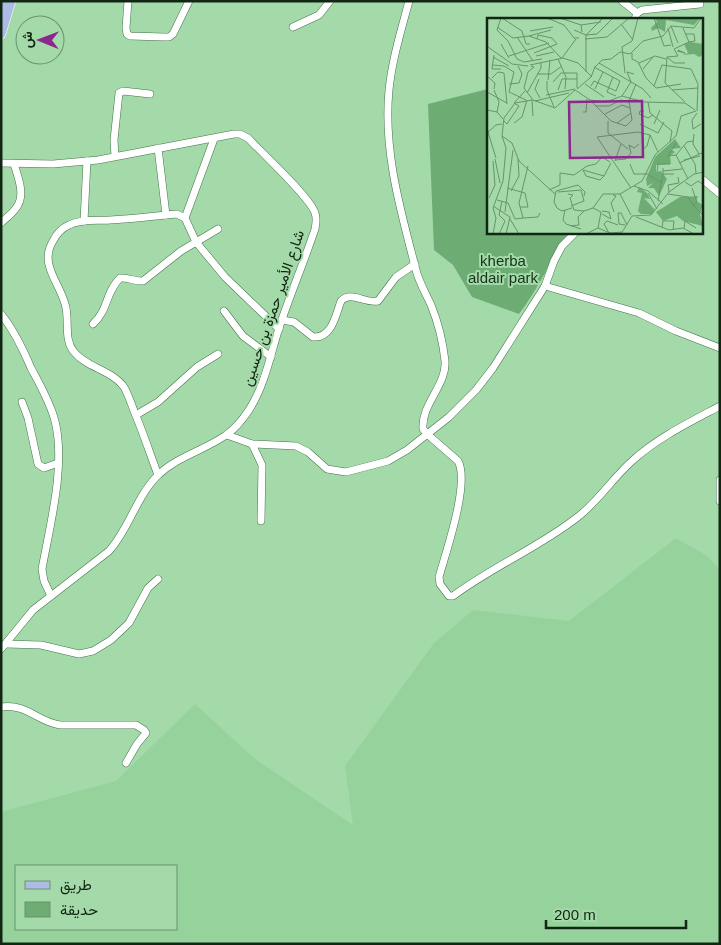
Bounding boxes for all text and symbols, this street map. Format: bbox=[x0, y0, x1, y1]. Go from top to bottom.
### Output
north arrow bbox=[15, 15, 65, 65]
inset map bbox=[487, 18, 704, 234]
text: ش bbox=[19, 31, 36, 48]
street label: شارع الأمير حمزة بن حسين bbox=[238, 228, 310, 389]
park label: kherba aldair park bbox=[468, 252, 539, 286]
legend bbox=[15, 865, 178, 930]
text: طريق bbox=[60, 876, 92, 895]
scale bar bbox=[546, 898, 686, 930]
text: حديقة bbox=[60, 901, 98, 919]
text: 200 m bbox=[554, 906, 596, 923]

